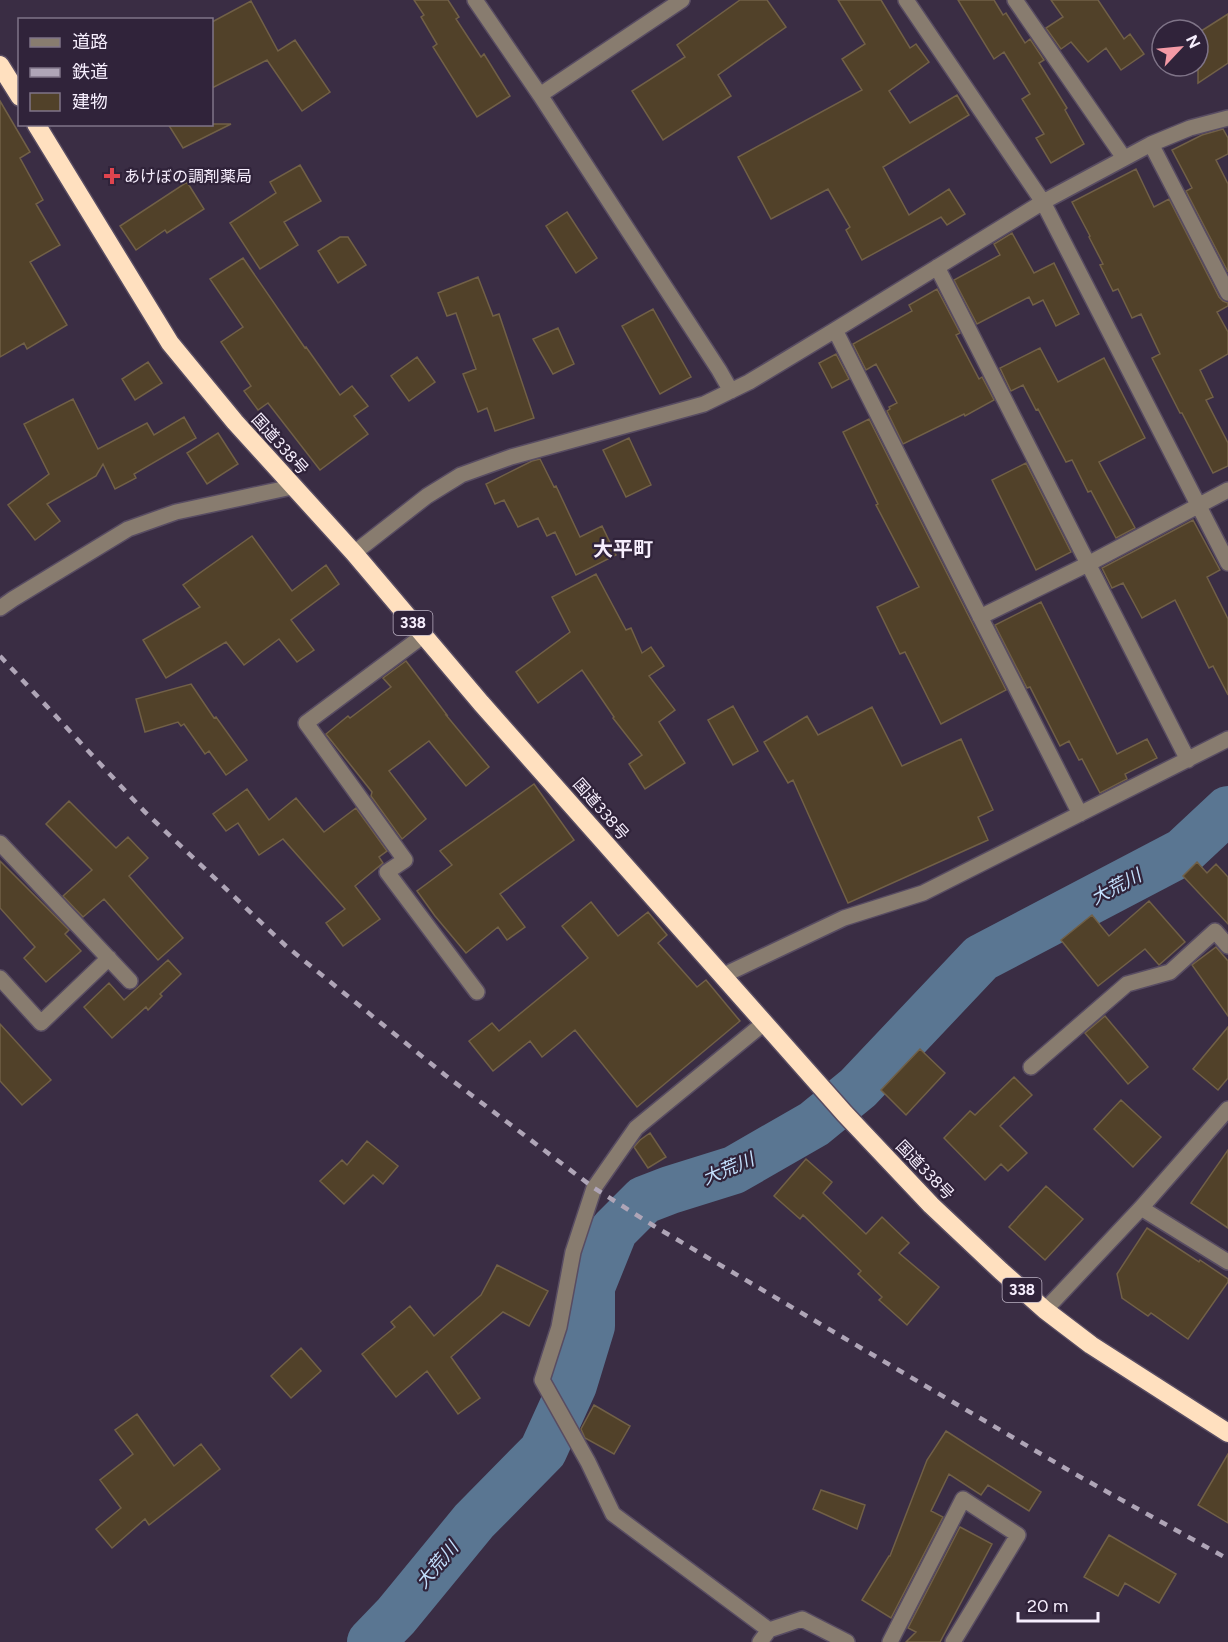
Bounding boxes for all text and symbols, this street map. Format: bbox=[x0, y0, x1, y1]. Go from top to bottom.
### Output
legend bbox=[18, 18, 213, 126]
north arrow bbox=[1150, 18, 1210, 78]
text: 道路 bbox=[72, 31, 108, 53]
text: N bbox=[1182, 32, 1204, 51]
text: 鉄道 bbox=[72, 61, 108, 83]
text: 建物 bbox=[72, 91, 108, 113]
place label: あけぼの調剤薬局 bbox=[124, 167, 252, 186]
marker: あけぼの調剤薬局 bbox=[105, 169, 119, 183]
street label: 国道338号 bbox=[248, 410, 312, 478]
district label: 大平町 bbox=[593, 537, 653, 561]
road number: 338 bbox=[394, 611, 432, 635]
street label: 国道338号 bbox=[569, 774, 633, 844]
water label: 大荒川 bbox=[1087, 864, 1147, 909]
street label: 国道338号 bbox=[892, 1136, 958, 1204]
water label: 大荒川 bbox=[699, 1148, 759, 1190]
road number: 338 bbox=[1002, 1278, 1042, 1302]
water label: 大荒川 bbox=[411, 1536, 464, 1593]
scale bar bbox=[1018, 1585, 1098, 1623]
text: 20 m bbox=[1027, 1595, 1068, 1617]

